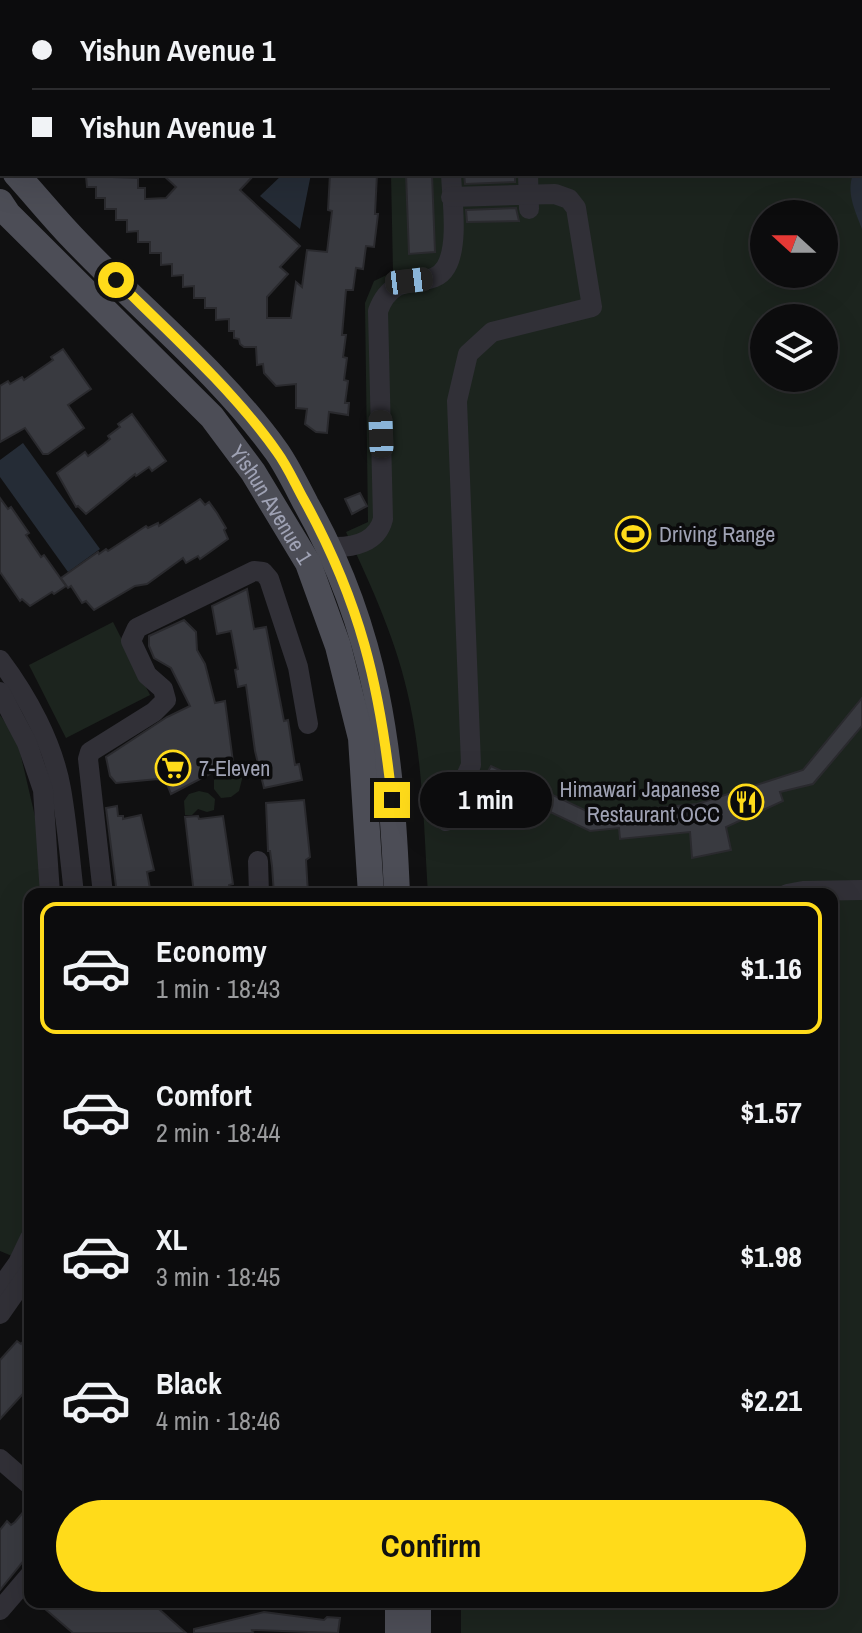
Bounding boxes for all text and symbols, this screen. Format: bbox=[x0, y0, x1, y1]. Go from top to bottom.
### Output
text: Yishun Avenue 1 bbox=[80, 30, 276, 70]
text: Yishun Avenue 1 bbox=[80, 107, 276, 147]
north arrow bbox=[750, 200, 838, 288]
map controls bbox=[750, 200, 838, 392]
route start bbox=[98, 262, 134, 298]
car bbox=[384, 266, 434, 296]
button: layers bbox=[750, 304, 838, 392]
car bbox=[368, 410, 394, 458]
street label: Yishun Avenue 1 bbox=[223, 438, 320, 570]
sports icon: Driving Range bbox=[614, 515, 652, 553]
place label: Driving Range bbox=[659, 519, 775, 549]
supermarket icon: 7-Eleven bbox=[154, 749, 192, 787]
place label: 7-Eleven bbox=[199, 753, 270, 783]
callout: 1 min bbox=[420, 772, 552, 828]
place label: Himawari Japanese Restaurant OCC bbox=[560, 774, 720, 829]
route end bbox=[374, 782, 410, 818]
text: 1 min bbox=[458, 782, 514, 817]
restaurant icon: Himawari Japanese Restaurant OCC bbox=[727, 783, 765, 821]
text: Economy bbox=[156, 931, 267, 971]
icon: car bbox=[60, 932, 132, 1004]
text: $1.16 bbox=[740, 948, 802, 988]
text: 1 min · 18:43 bbox=[156, 971, 280, 1006]
text: Comfort bbox=[156, 1075, 252, 1115]
icon: car bbox=[60, 1076, 132, 1148]
text: $1.57 bbox=[740, 1092, 802, 1132]
text: 2 min · 18:44 bbox=[156, 1115, 280, 1150]
text: XL bbox=[156, 1219, 187, 1259]
icon: car bbox=[60, 1220, 132, 1292]
text: $1.98 bbox=[740, 1236, 802, 1276]
text: 3 min · 18:45 bbox=[156, 1259, 280, 1294]
text: Black bbox=[156, 1363, 222, 1403]
icon: car bbox=[60, 1364, 132, 1436]
text: $2.21 bbox=[740, 1380, 802, 1420]
text: 4 min · 18:46 bbox=[156, 1403, 280, 1438]
button: Confirm bbox=[56, 1500, 806, 1592]

